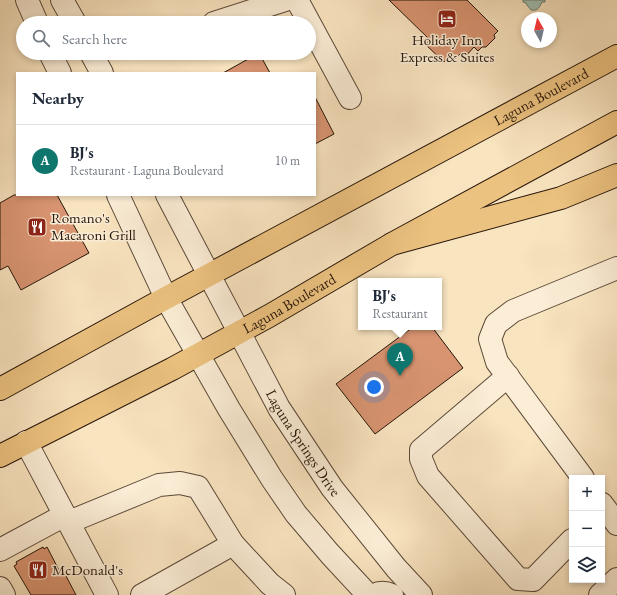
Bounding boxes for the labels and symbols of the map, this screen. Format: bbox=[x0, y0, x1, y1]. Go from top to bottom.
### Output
hotel icon: Holiday Inn Express & Suites bbox=[436, 8, 458, 30]
north arrow bbox=[521, 12, 557, 48]
place label: Holiday Inn Express & Suites bbox=[400, 30, 494, 66]
street label: Laguna Boulevard bbox=[490, 63, 592, 129]
place label: Romano's Macaroni Grill bbox=[51, 208, 136, 244]
restaurant icon: Romano's Macaroni Grill bbox=[26, 216, 48, 238]
street label: Laguna Boulevard bbox=[239, 269, 340, 338]
pin: A bbox=[387, 343, 413, 376]
your location bbox=[364, 377, 384, 397]
street label: Laguna Springs Drive bbox=[262, 386, 345, 500]
restaurant icon: McDonald's bbox=[27, 559, 49, 581]
place label: McDonald's bbox=[52, 560, 123, 579]

